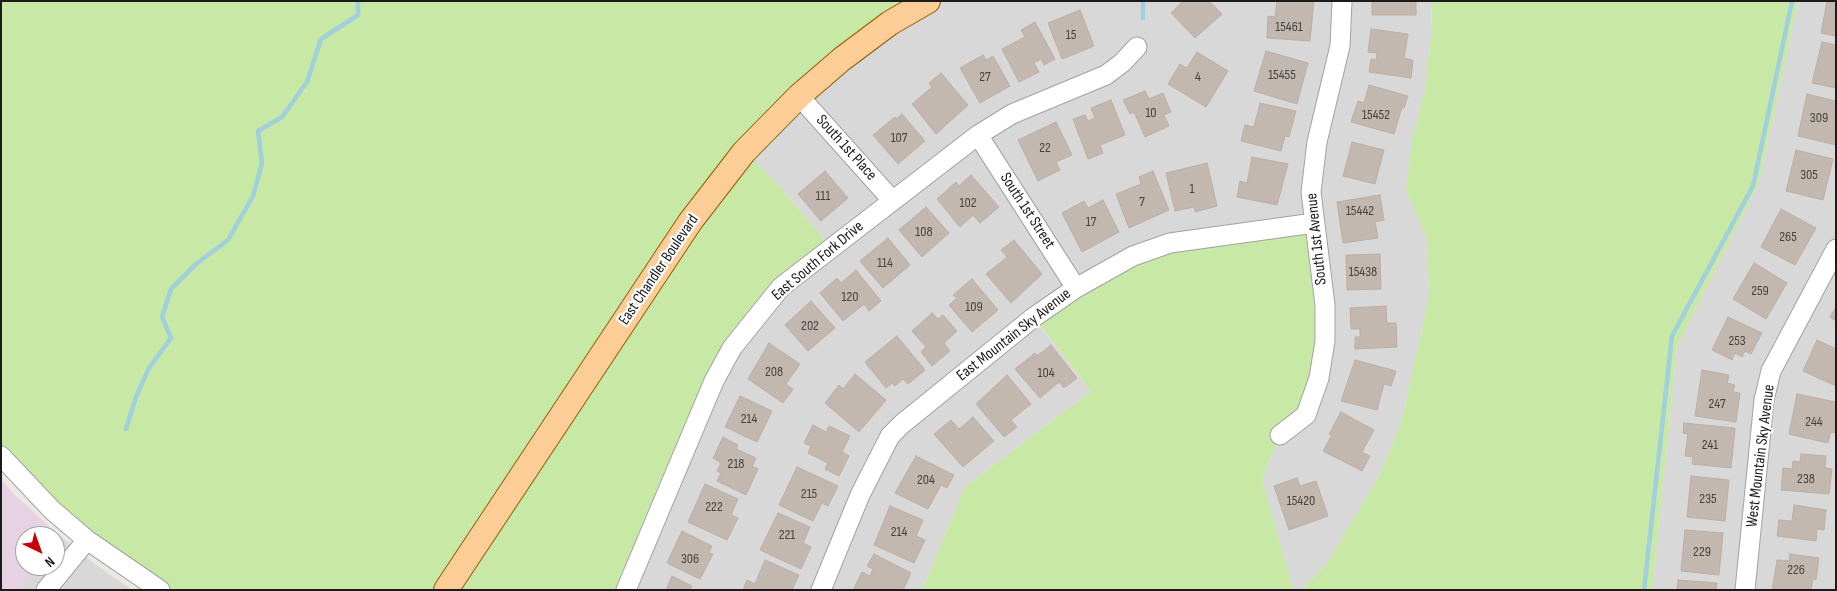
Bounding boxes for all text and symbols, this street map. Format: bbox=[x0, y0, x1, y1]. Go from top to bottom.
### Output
house number: 15461 bbox=[1275, 19, 1303, 35]
house number: 15 bbox=[1066, 27, 1076, 43]
house number: 15455 bbox=[1268, 67, 1296, 83]
house number: 27 bbox=[979, 69, 991, 85]
house number: 4 bbox=[1195, 69, 1201, 85]
house number: 10 bbox=[1145, 105, 1157, 121]
house number: 15452 bbox=[1362, 107, 1390, 123]
house number: 309 bbox=[1810, 110, 1828, 126]
street label: South 1st Place bbox=[811, 111, 881, 185]
house number: 107 bbox=[891, 130, 907, 146]
house number: 22 bbox=[1039, 140, 1051, 156]
house number: 305 bbox=[1800, 167, 1818, 183]
street label: South 1st Street bbox=[995, 169, 1059, 253]
house number: 1 bbox=[1190, 181, 1194, 197]
house number: 111 bbox=[816, 188, 830, 204]
street label: South 1st Avenue bbox=[1303, 192, 1331, 286]
house number: 7 bbox=[1139, 194, 1145, 210]
house number: 102 bbox=[960, 195, 976, 211]
house number: 15442 bbox=[1346, 203, 1374, 219]
street label: East Chandler Boulevard bbox=[615, 211, 703, 329]
house number: 17 bbox=[1086, 214, 1096, 230]
street label: East South Fork Drive bbox=[768, 217, 868, 305]
house number: 108 bbox=[915, 224, 933, 240]
house number: 265 bbox=[1779, 229, 1797, 245]
house number: 114 bbox=[877, 255, 893, 271]
house number: 15438 bbox=[1349, 264, 1377, 280]
house number: 259 bbox=[1751, 283, 1769, 299]
street label: East Mountain Sky Avenue bbox=[953, 284, 1075, 386]
house number: 120 bbox=[841, 289, 859, 305]
house number: 109 bbox=[965, 299, 983, 315]
house number: 202 bbox=[801, 318, 819, 334]
house number: 253 bbox=[1728, 333, 1746, 349]
house number: 208 bbox=[765, 364, 783, 380]
house number: 104 bbox=[1038, 365, 1054, 381]
street label: West Mountain Sky Avenue bbox=[1743, 384, 1779, 528]
house number: 247 bbox=[1708, 396, 1726, 412]
house number: 214 bbox=[741, 411, 757, 427]
house number: 244 bbox=[1805, 414, 1823, 430]
house number: 241 bbox=[1702, 437, 1718, 453]
house number: 218 bbox=[728, 456, 744, 472]
house number: 238 bbox=[1797, 471, 1815, 487]
house number: 204 bbox=[917, 472, 935, 488]
house number: 215 bbox=[801, 486, 817, 502]
house number: 235 bbox=[1699, 491, 1717, 507]
house number: 15420 bbox=[1287, 493, 1315, 509]
house number: 222 bbox=[705, 499, 723, 515]
house number: 214 bbox=[891, 524, 907, 540]
north arrow bbox=[15, 526, 65, 576]
house number: 221 bbox=[779, 527, 795, 543]
house number: 229 bbox=[1693, 544, 1711, 560]
house number: 306 bbox=[681, 551, 699, 567]
text: N bbox=[41, 553, 58, 571]
house number: 226 bbox=[1787, 562, 1805, 578]

